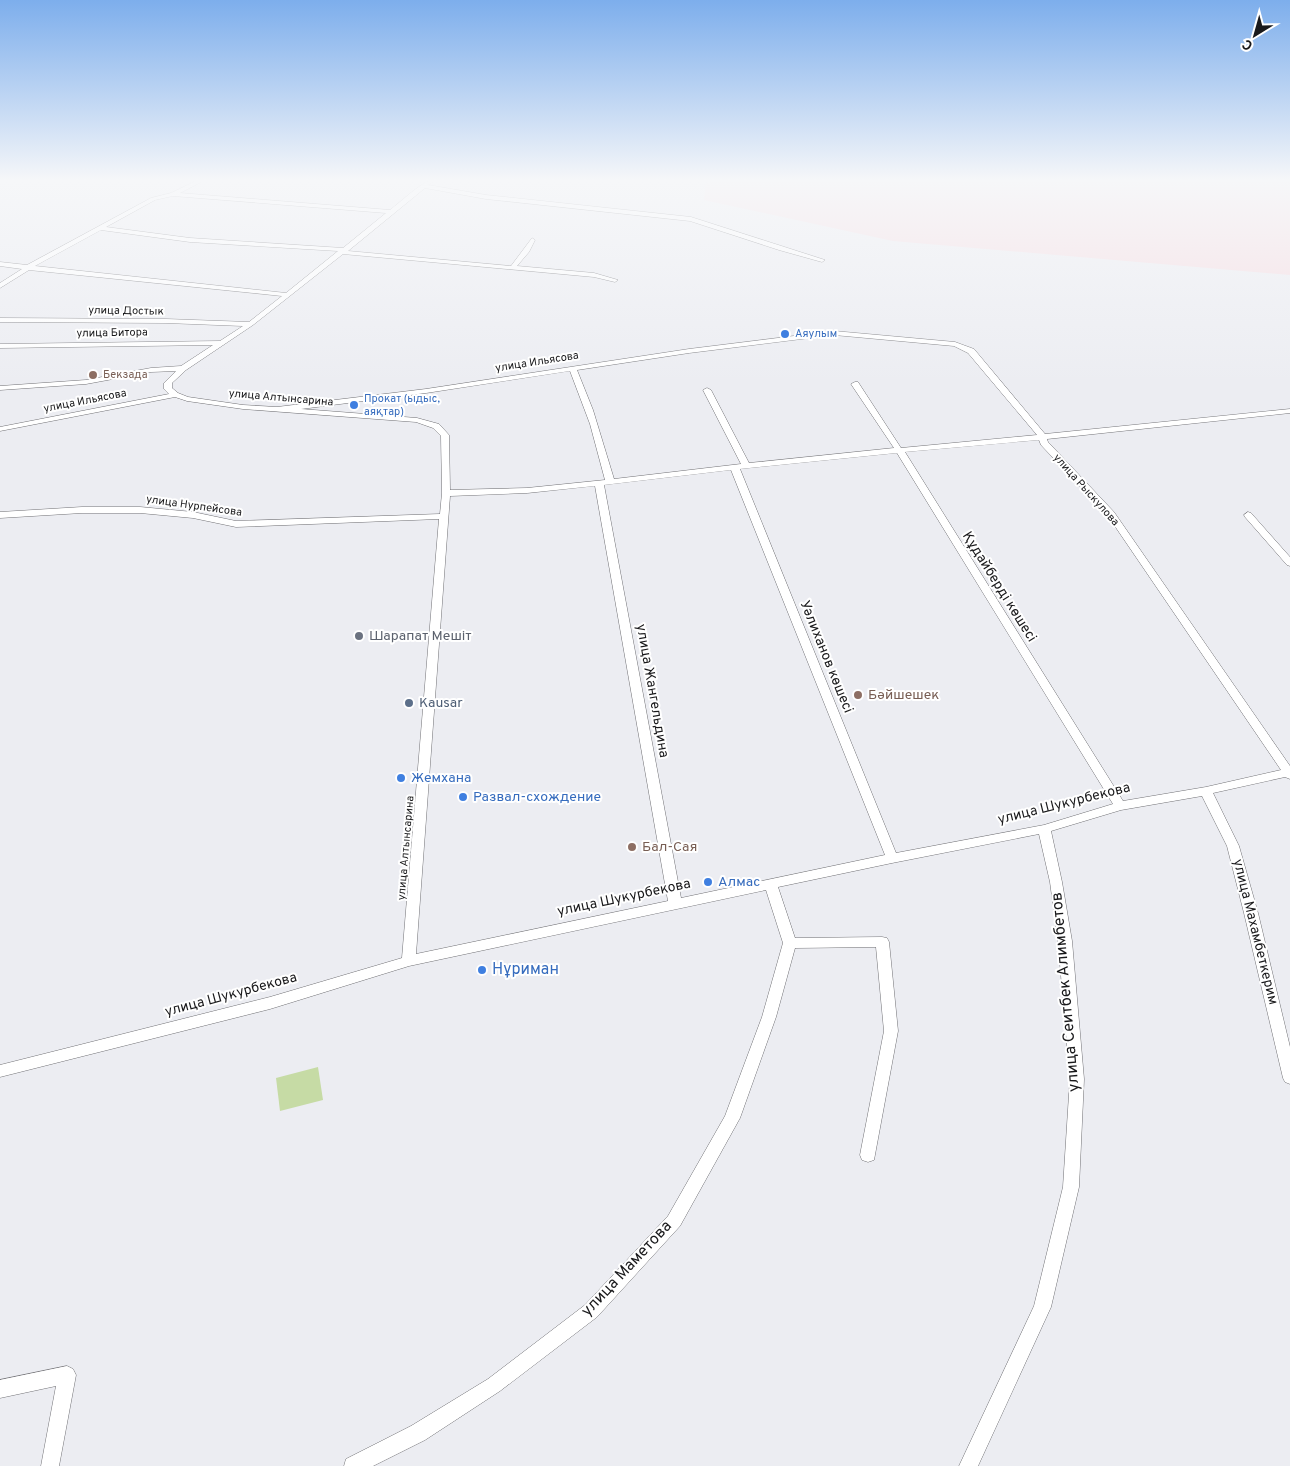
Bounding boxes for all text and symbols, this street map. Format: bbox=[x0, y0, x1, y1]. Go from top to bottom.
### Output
north arrow bbox=[1230, 10, 1280, 60]
text: С bbox=[1239, 35, 1257, 54]
street label: улица Достык bbox=[88, 303, 164, 319]
street label: улица Битора bbox=[76, 325, 148, 341]
place label: Аяулым bbox=[795, 327, 837, 341]
marker: Аяулым bbox=[779, 328, 791, 340]
street label: улица Ильясова bbox=[494, 348, 580, 376]
place label: Бекзада bbox=[103, 368, 148, 382]
marker: Бекзада bbox=[87, 369, 99, 381]
street label: улица Ильясова bbox=[42, 386, 128, 416]
street label: улица Алтынсарина bbox=[228, 386, 334, 410]
place label: Прокат (ыдыс, аяқтар) bbox=[364, 392, 440, 419]
marker: Прокат (ыдыс, аяқтар) bbox=[348, 399, 360, 411]
street label: улица Рыскулова bbox=[1050, 451, 1122, 529]
street label: улица Нурпейсова bbox=[145, 492, 243, 520]
street label: Құдайберді көшесі bbox=[958, 529, 1040, 645]
street label: Уәлиханов көшесі bbox=[796, 598, 856, 716]
street label: улица Жангельдина bbox=[632, 623, 672, 759]
place label: Шарапат Мешіт bbox=[369, 628, 472, 645]
marker: Шарапат Мешіт bbox=[353, 630, 365, 642]
place label: Бәйшешек bbox=[868, 687, 939, 704]
marker: Бәйшешек bbox=[852, 689, 864, 701]
place label: Kausar bbox=[419, 695, 463, 712]
marker: Kausar bbox=[403, 697, 415, 709]
place label: Жемхана bbox=[411, 770, 471, 787]
marker: Жемхана bbox=[395, 772, 407, 784]
street label: улица Шукурбекова bbox=[996, 779, 1132, 829]
place label: Развал-схождение bbox=[473, 789, 601, 806]
marker: Развал-схождение bbox=[457, 791, 469, 803]
street label: улица Алтынсарина bbox=[394, 795, 418, 901]
place label: Бал-Сая bbox=[642, 839, 697, 856]
marker: Бал-Сая bbox=[626, 841, 638, 853]
street label: улица Махамбеткерим bbox=[1229, 857, 1281, 1007]
place label: Алмас bbox=[718, 874, 760, 891]
street label: улица Шукурбекова bbox=[556, 876, 692, 920]
marker: Алмас bbox=[702, 876, 714, 888]
street label: улица Сеитбек Алимбетов bbox=[1047, 891, 1085, 1093]
place label: Нұриман bbox=[492, 960, 559, 980]
marker: Нұриман bbox=[476, 964, 488, 976]
street label: улица Шукурбекова bbox=[163, 969, 299, 1021]
street label: улица Маметова bbox=[577, 1217, 677, 1321]

